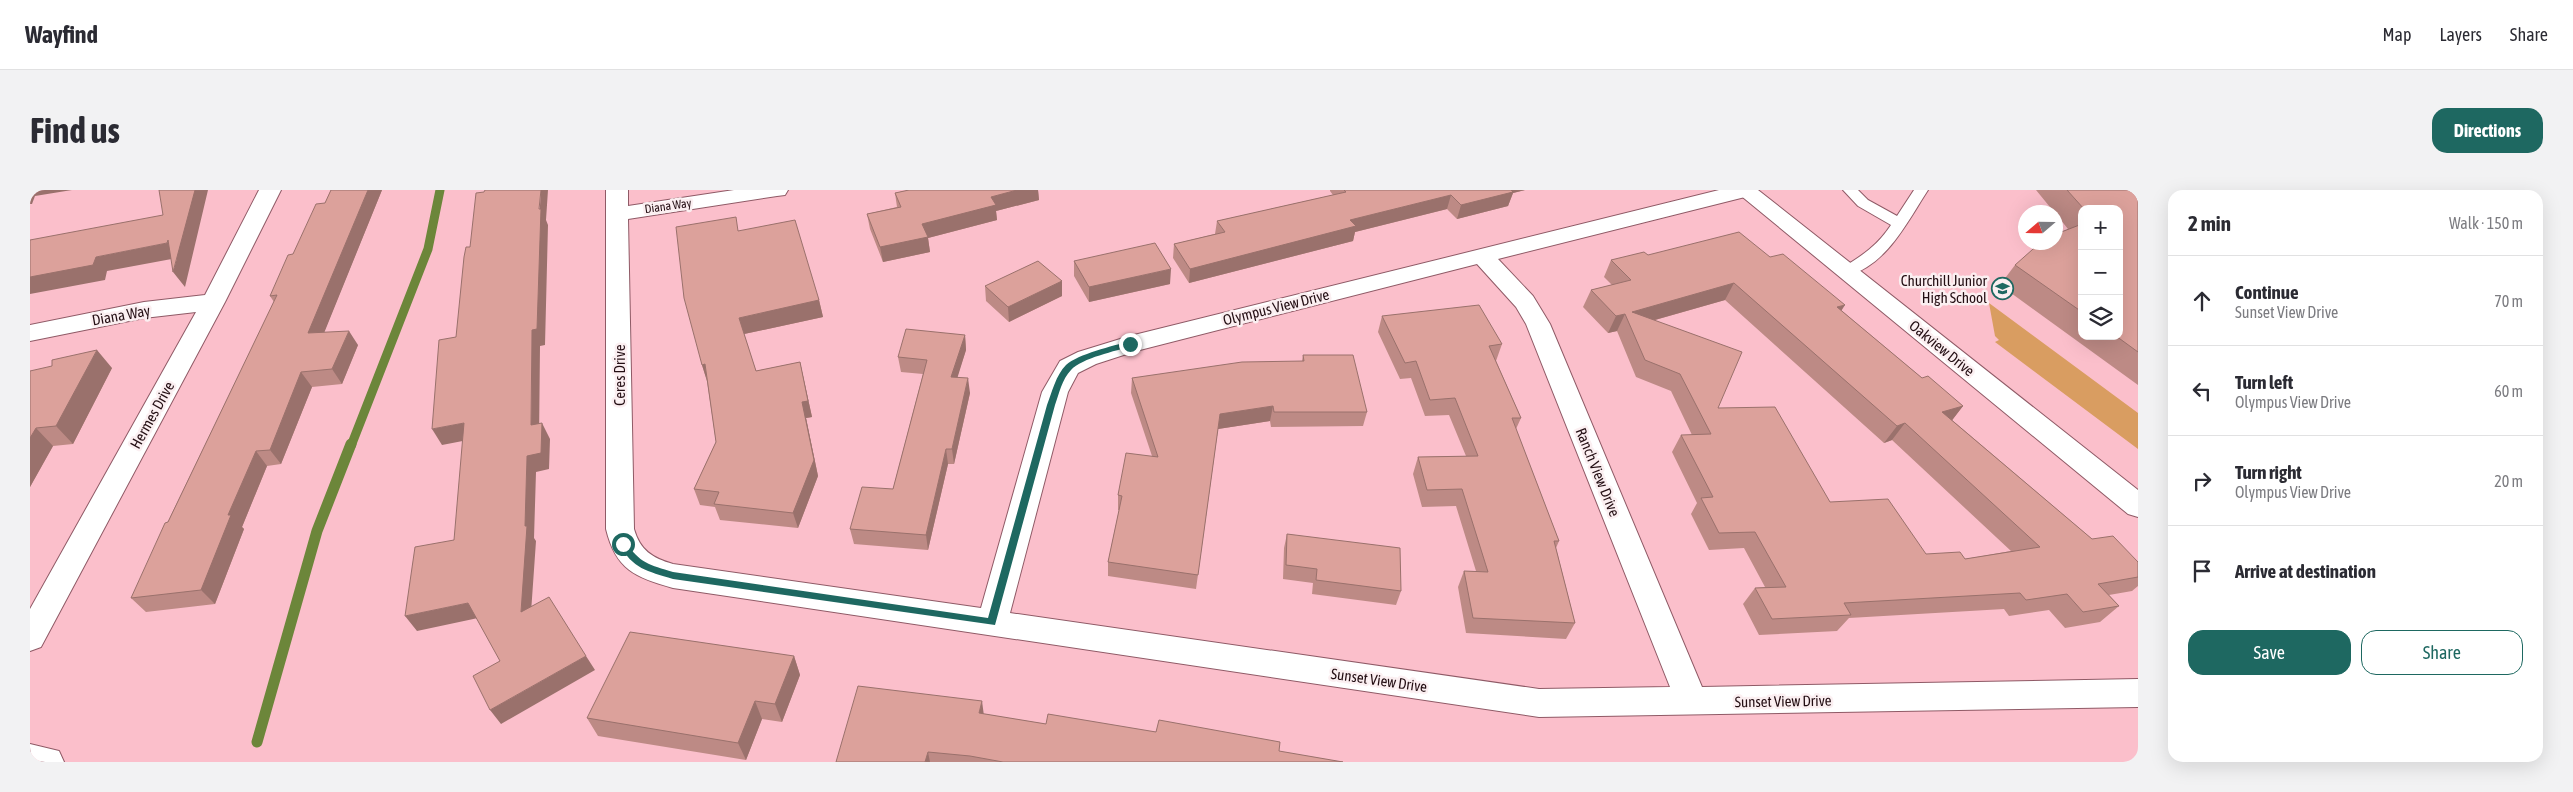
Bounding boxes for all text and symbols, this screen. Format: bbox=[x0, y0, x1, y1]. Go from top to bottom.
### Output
text: Wayfind bbox=[25, 21, 98, 48]
text: Map bbox=[2382, 24, 2411, 45]
text: Layers bbox=[2439, 24, 2482, 45]
text: Share bbox=[2510, 24, 2548, 45]
button: Directions bbox=[2432, 108, 2543, 153]
text: Find us bbox=[30, 110, 120, 150]
street label: Diana Way bbox=[644, 196, 692, 216]
north arrow bbox=[2018, 205, 2063, 250]
map controls bbox=[2078, 205, 2123, 340]
button: + bbox=[2078, 205, 2123, 250]
text: 2 min bbox=[2188, 211, 2231, 235]
text: Walk · 150 m bbox=[2449, 214, 2523, 232]
button: − bbox=[2078, 250, 2123, 295]
place label: Churchill Junior High School bbox=[1901, 272, 1988, 306]
school or university icon: Churchill Junior High School bbox=[1991, 277, 2015, 301]
text: Continue bbox=[2235, 281, 2299, 303]
street label: Olympus View Drive bbox=[1221, 286, 1331, 328]
icon: ahead bbox=[2188, 287, 2216, 315]
text: 70 m bbox=[2494, 292, 2523, 310]
button: layers bbox=[2078, 295, 2123, 340]
street label: Diana Way bbox=[91, 302, 151, 328]
text: Sunset View Drive bbox=[2235, 303, 2338, 321]
street label: Oakview Drive bbox=[1906, 317, 1978, 380]
route end bbox=[1119, 333, 1142, 356]
street label: Ceres Drive bbox=[611, 344, 628, 406]
text: Turn left bbox=[2235, 371, 2293, 393]
icon: left bbox=[2188, 377, 2216, 405]
street label: Hermes Drive bbox=[127, 378, 177, 451]
text: 60 m bbox=[2494, 382, 2523, 400]
text: Olympus View Drive bbox=[2235, 393, 2351, 411]
street label: Ranch View Drive bbox=[1572, 425, 1624, 519]
text: Turn right bbox=[2235, 461, 2302, 483]
icon: right bbox=[2188, 467, 2216, 495]
text: 20 m bbox=[2494, 472, 2523, 490]
text: Olympus View Drive bbox=[2235, 483, 2351, 501]
route start bbox=[612, 533, 635, 556]
icon: arrive bbox=[2188, 557, 2216, 585]
text: Arrive at destination bbox=[2235, 560, 2376, 582]
button: Save bbox=[2188, 630, 2351, 675]
button: Share bbox=[2361, 630, 2523, 675]
street label: Sunset View Drive bbox=[1330, 665, 1428, 695]
street label: Sunset View Drive bbox=[1734, 692, 1832, 710]

